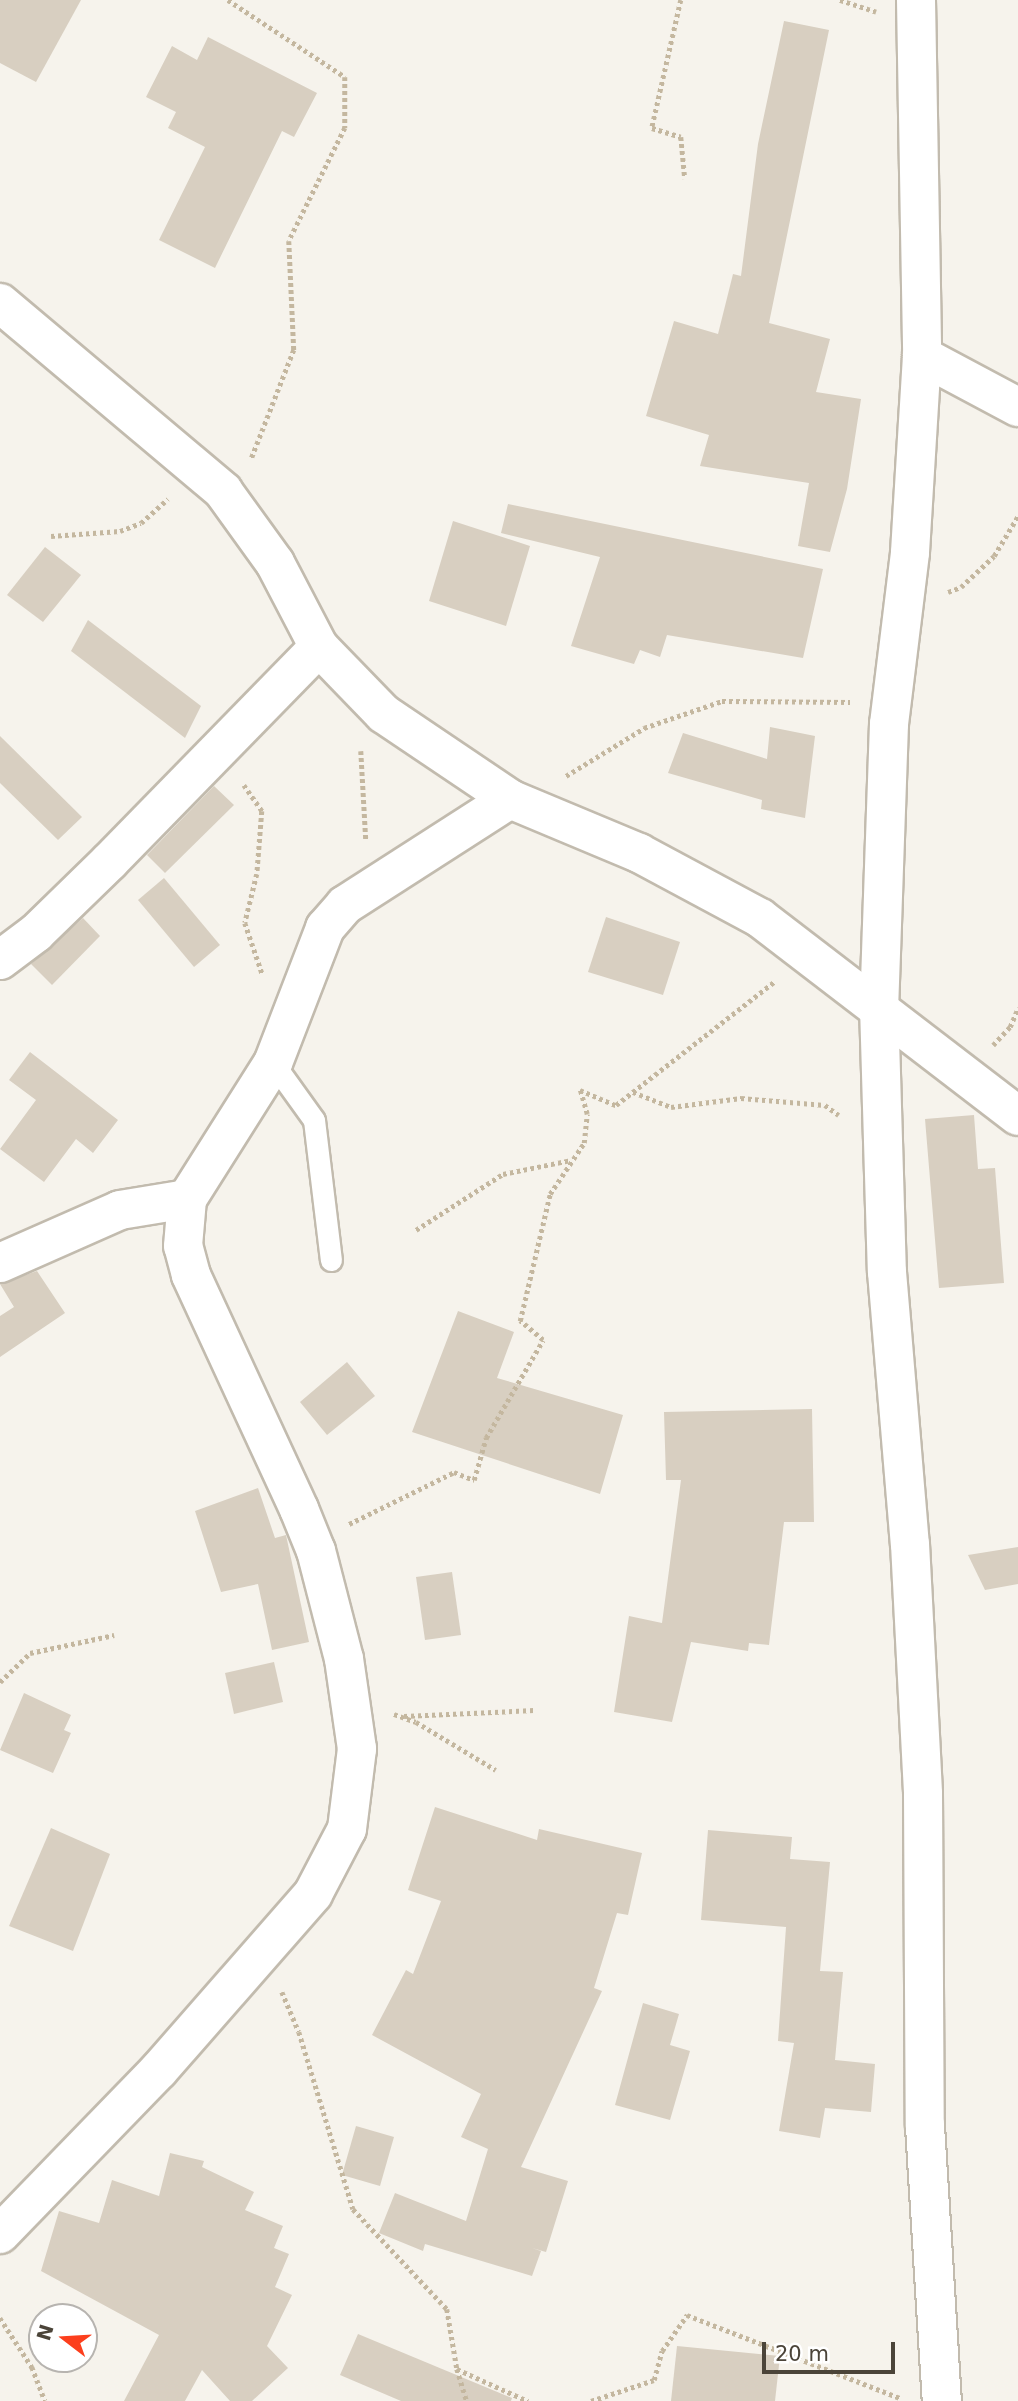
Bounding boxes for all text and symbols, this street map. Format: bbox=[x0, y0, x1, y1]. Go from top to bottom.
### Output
north arrow bbox=[28, 2303, 98, 2373]
text: N bbox=[32, 2322, 58, 2343]
scale bar bbox=[766, 2328, 899, 2372]
text: 20 m bbox=[775, 2342, 829, 2366]

